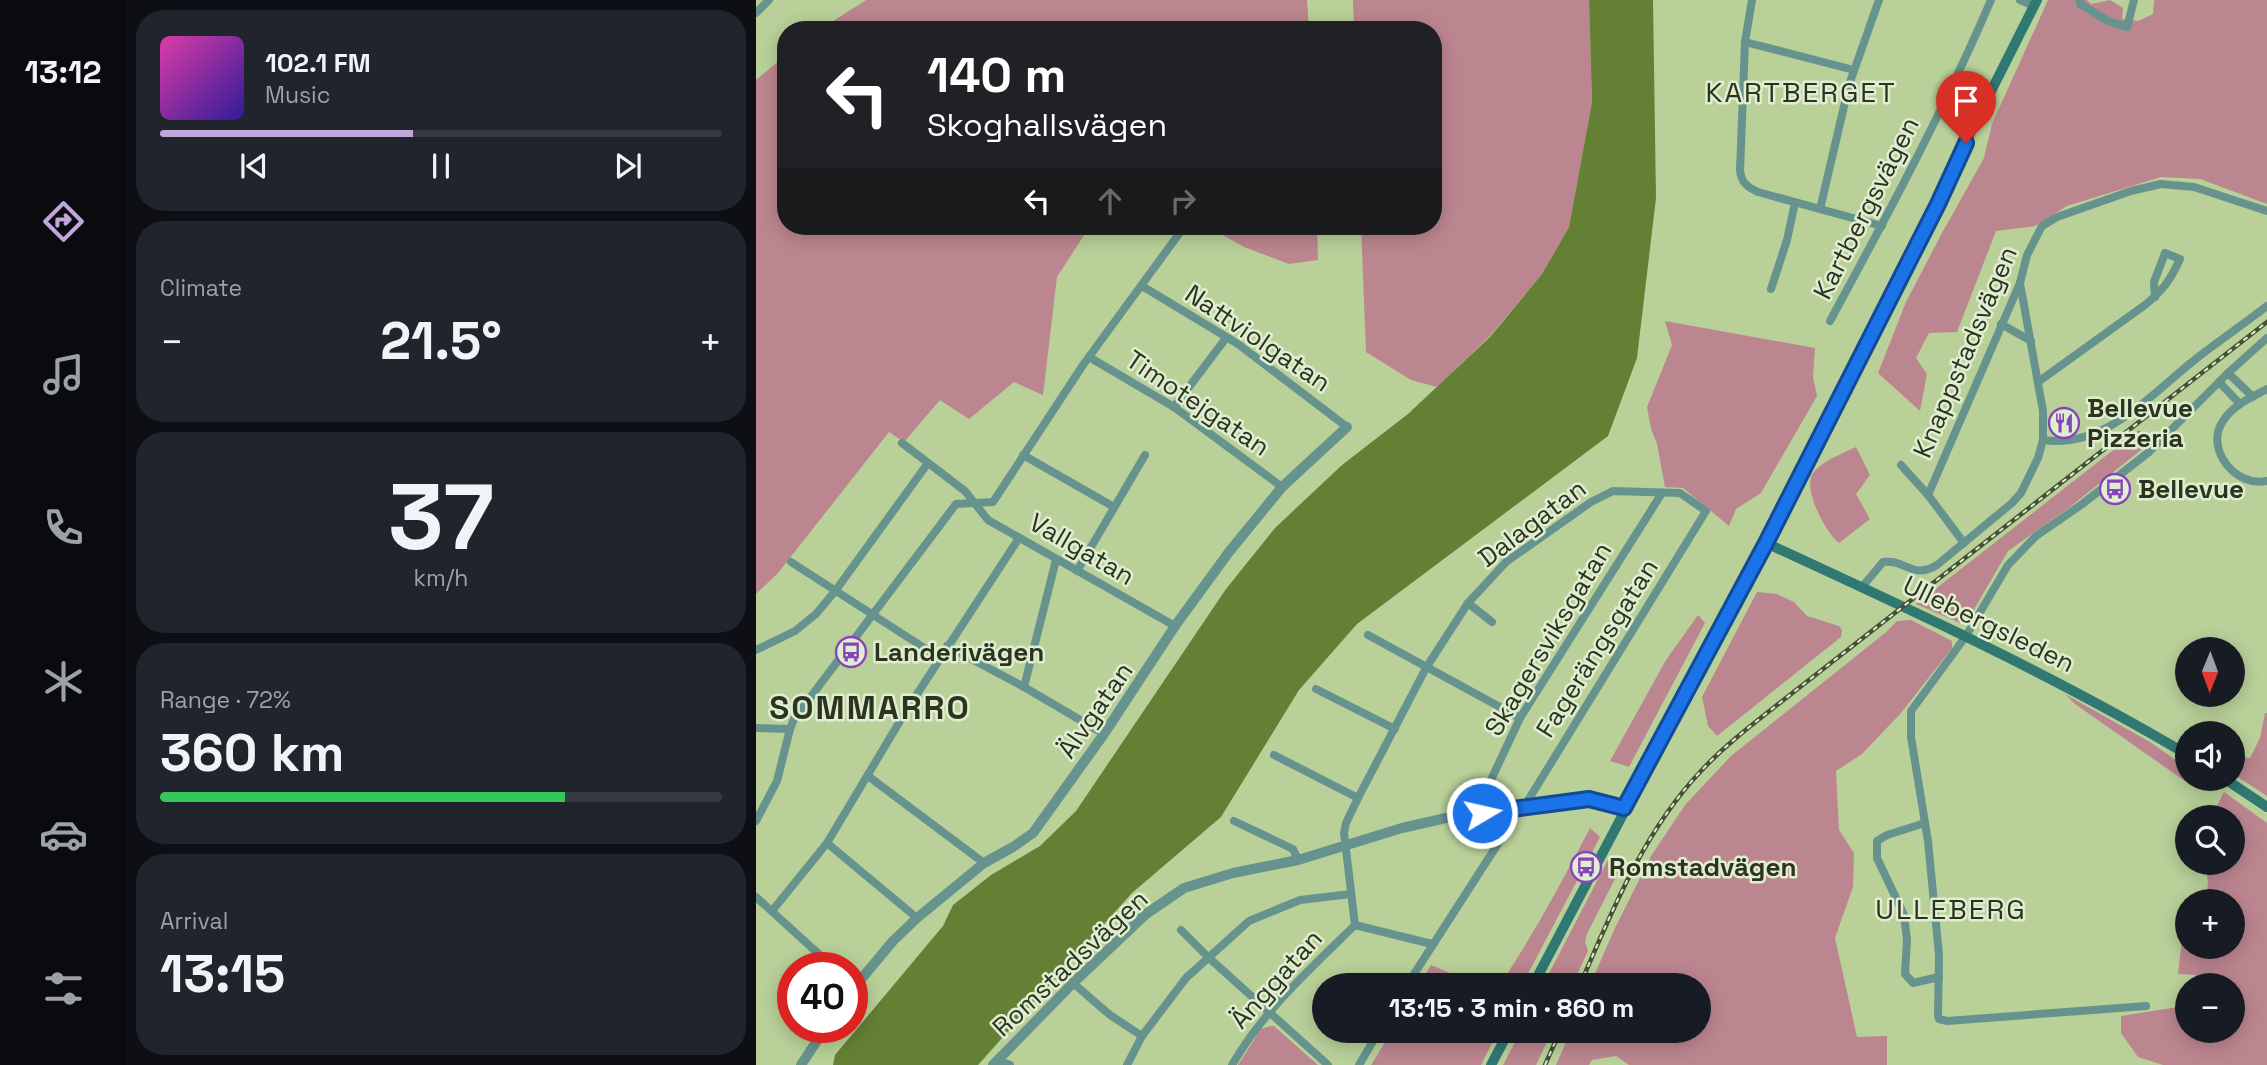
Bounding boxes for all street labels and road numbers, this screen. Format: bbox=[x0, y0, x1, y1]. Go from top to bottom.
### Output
street label: Kartbergsvägen bbox=[1805, 111, 1927, 305]
street label: Knappstadsvägen bbox=[1905, 241, 2025, 463]
street label: Nattviolgatan bbox=[1178, 277, 1338, 399]
street label: Timotejgatan bbox=[1120, 342, 1276, 464]
street label: Dalagatan bbox=[1471, 471, 1593, 575]
street label: Vallgatan bbox=[1023, 505, 1141, 593]
street label: Skagersviksgatan bbox=[1477, 536, 1619, 742]
street label: Fagerängsgatan bbox=[1528, 552, 1666, 744]
street label: Ullebergsleden bbox=[1897, 568, 2081, 680]
street label: Älvgatan bbox=[1050, 655, 1140, 765]
street label: Romstadsvägen bbox=[985, 882, 1155, 1044]
street label: Änggatan bbox=[1222, 922, 1330, 1036]

